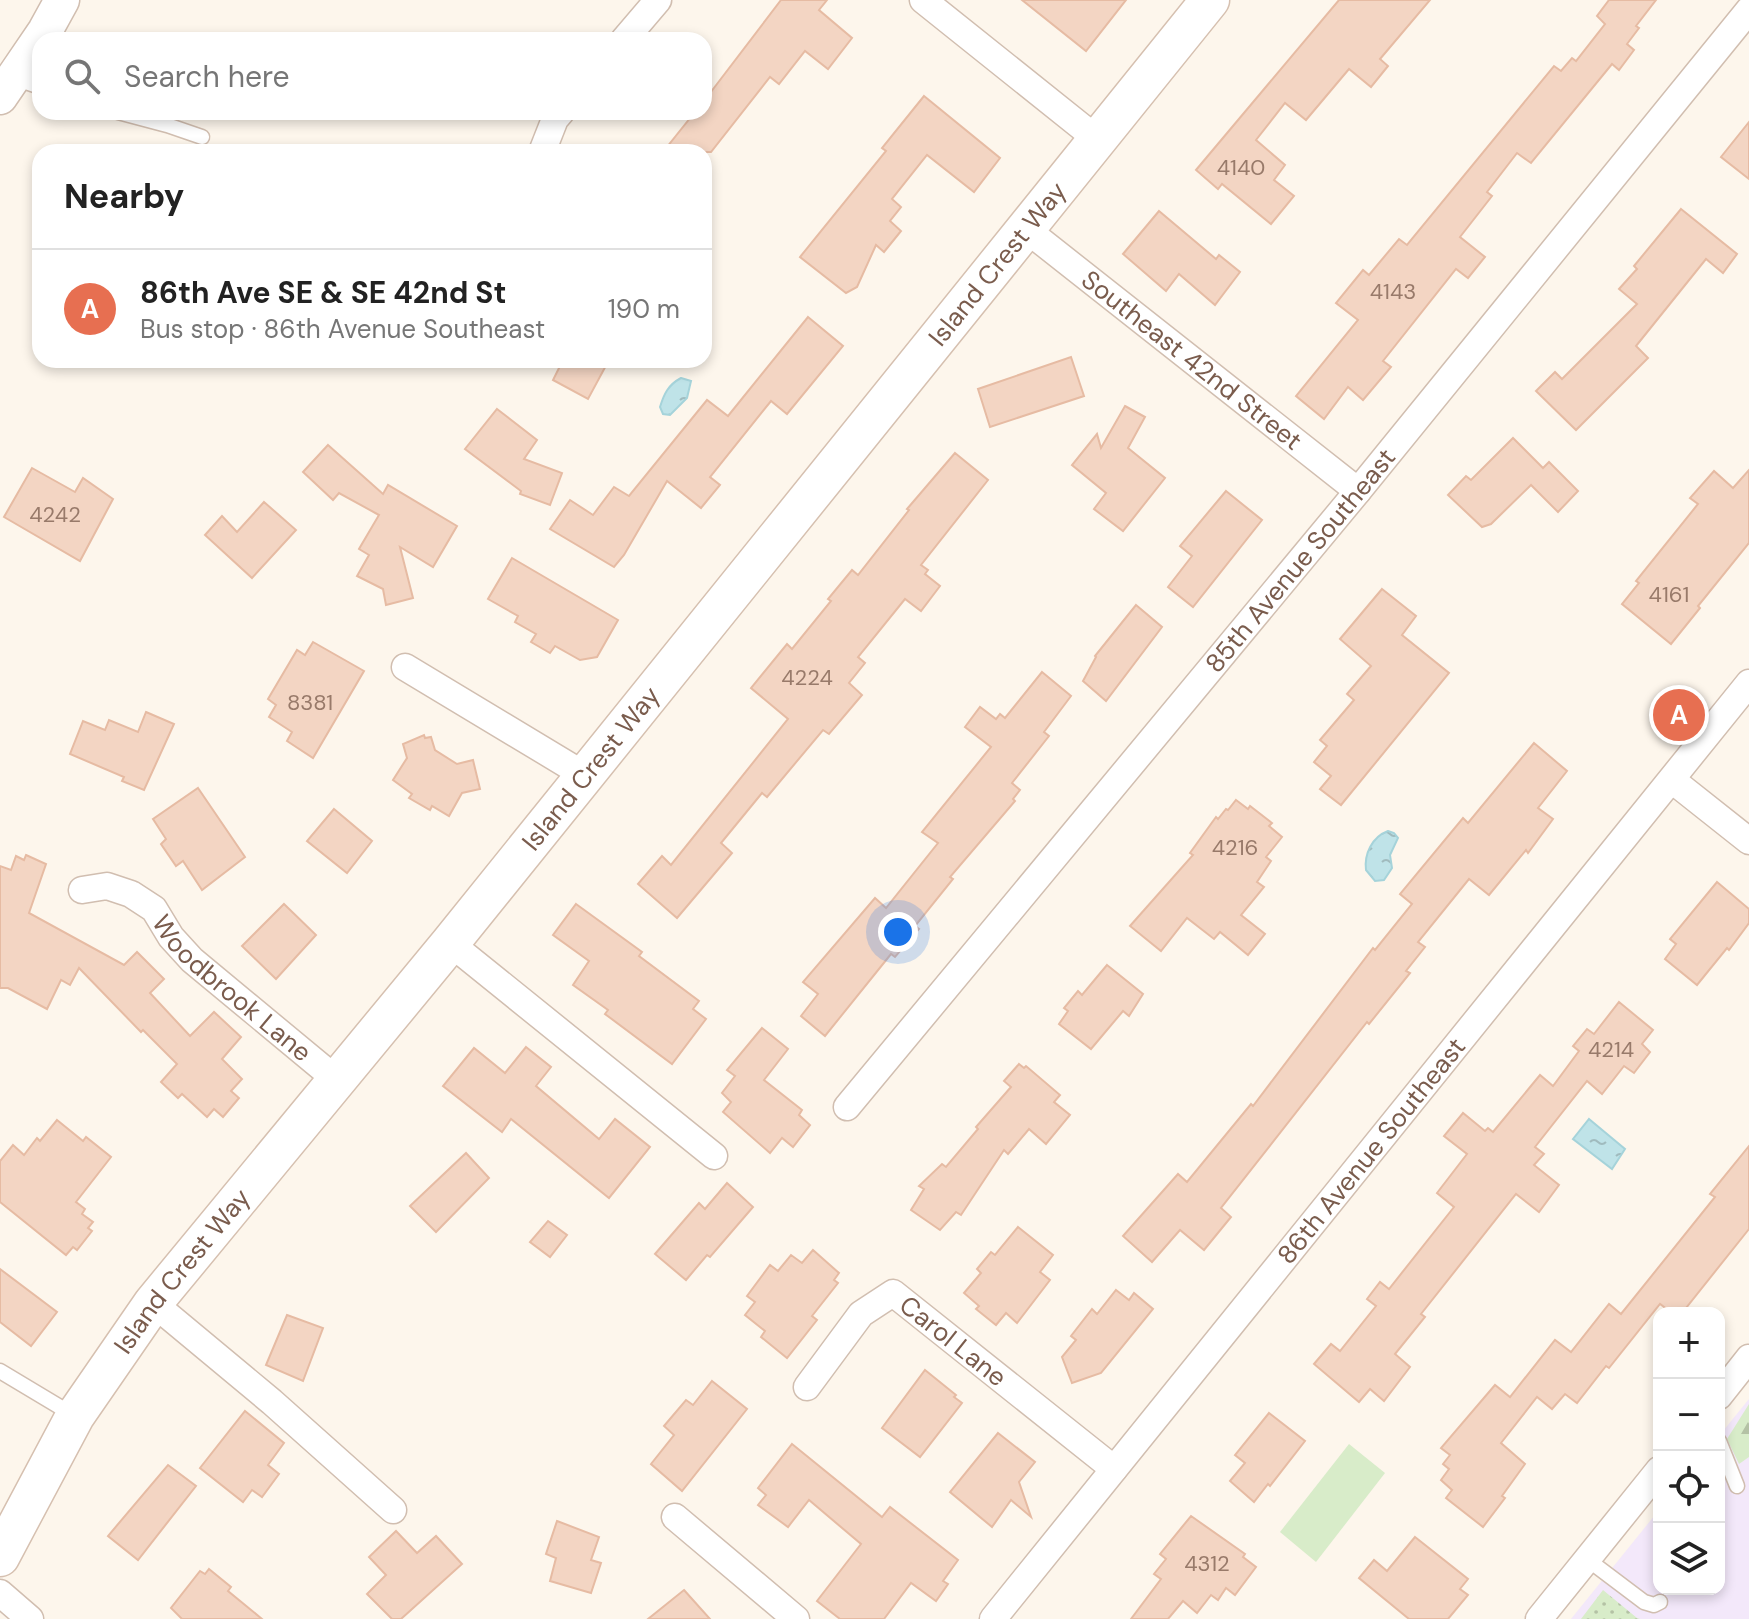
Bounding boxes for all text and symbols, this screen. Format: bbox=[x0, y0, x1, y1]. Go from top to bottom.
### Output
search box bbox=[32, 32, 712, 120]
icon: search bbox=[60, 54, 104, 98]
text: Search here bbox=[124, 57, 290, 96]
house number: 4140 bbox=[1217, 153, 1265, 182]
text: Nearby bbox=[64, 174, 184, 219]
street label: Island Crest Way bbox=[921, 175, 1074, 353]
street label: Southeast 42nd Street bbox=[1075, 263, 1309, 458]
text: 86th Ave SE & SE 42nd St bbox=[140, 273, 506, 312]
house number: 4143 bbox=[1370, 277, 1416, 306]
text: A bbox=[81, 292, 99, 326]
text: 190 m bbox=[608, 292, 680, 326]
text: Bus stop · 86th Avenue Southeast bbox=[140, 312, 545, 346]
street label: 85th Avenue Southeast bbox=[1197, 441, 1403, 680]
house number: 4242 bbox=[29, 500, 81, 529]
house number: 4161 bbox=[1649, 580, 1689, 609]
house number: 4224 bbox=[781, 663, 833, 692]
street label: Island Crest Way bbox=[514, 679, 667, 858]
pin: A bbox=[1653, 685, 1705, 745]
house number: 8381 bbox=[287, 688, 333, 717]
house number: 4216 bbox=[1212, 833, 1258, 862]
street label: Woodbrook Lane bbox=[144, 908, 319, 1069]
your location bbox=[878, 912, 918, 952]
street label: 86th Avenue Southeast bbox=[1270, 1030, 1473, 1271]
house number: 4214 bbox=[1588, 1035, 1634, 1064]
street label: Island Crest Way bbox=[106, 1181, 258, 1360]
street label: Carol Lane bbox=[893, 1288, 1014, 1394]
map controls bbox=[1653, 1307, 1725, 1595]
button: + bbox=[1653, 1307, 1725, 1379]
button: − bbox=[1653, 1379, 1725, 1451]
button: locate bbox=[1653, 1451, 1725, 1523]
button: layers bbox=[1653, 1523, 1725, 1595]
house number: 4312 bbox=[1184, 1549, 1230, 1578]

